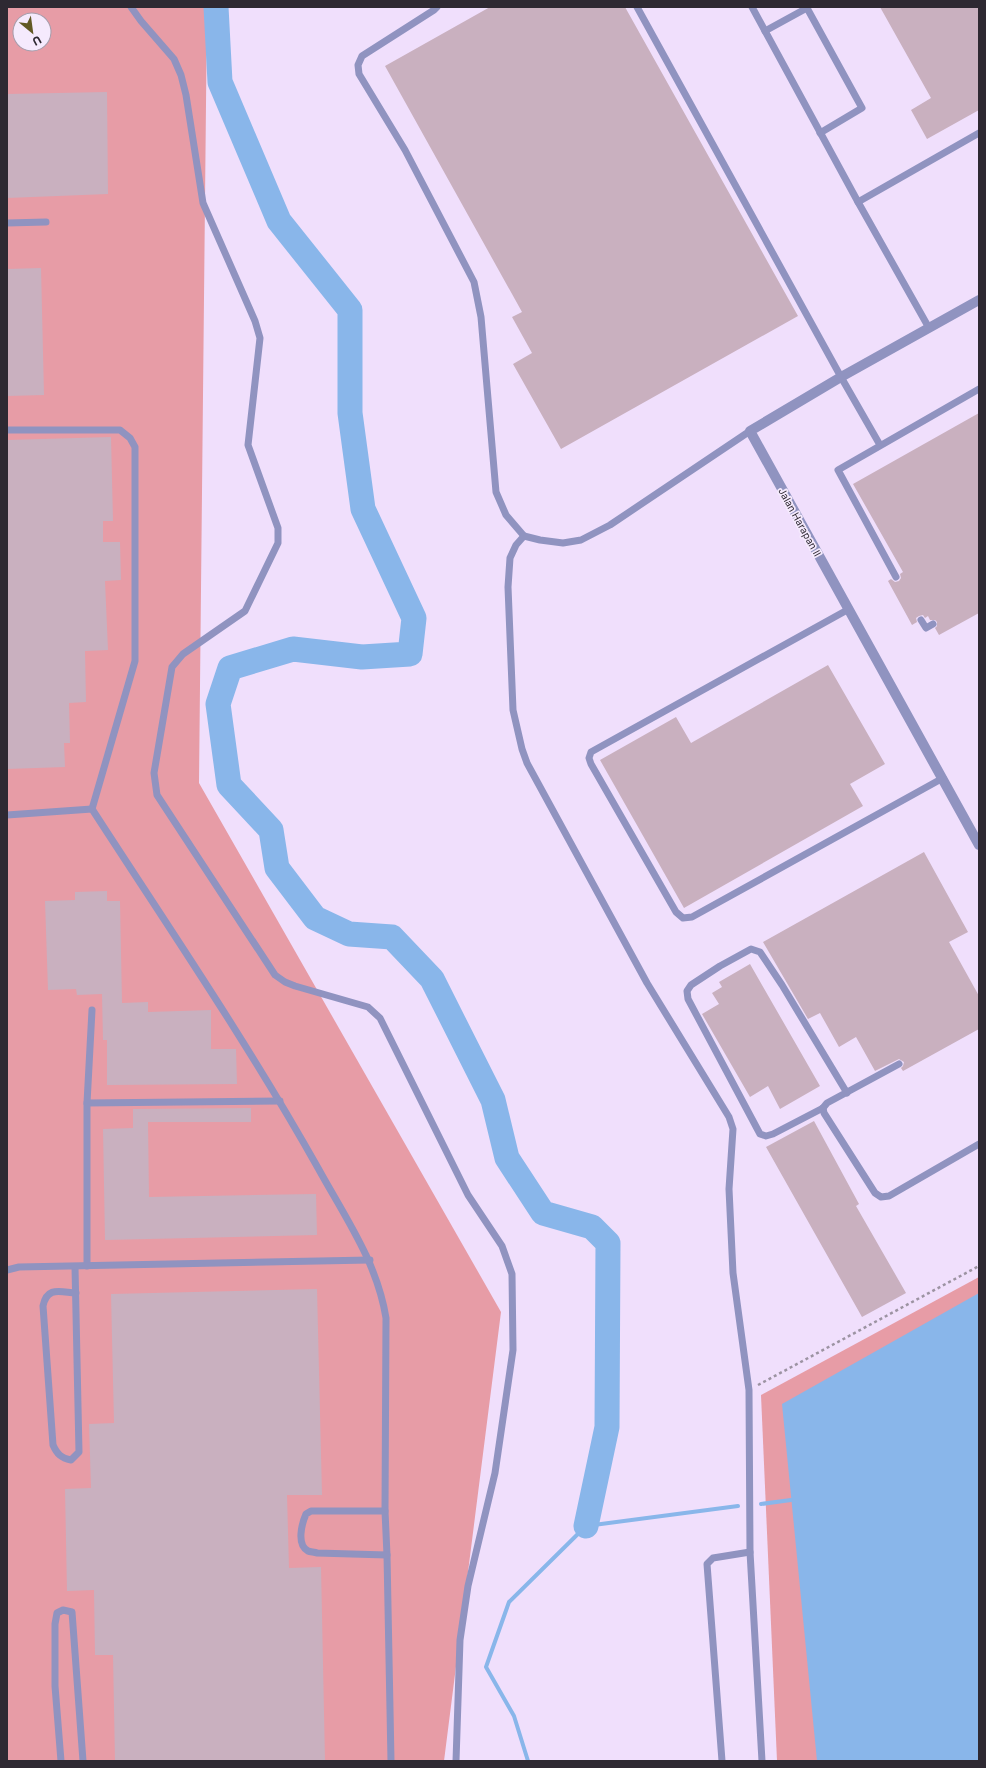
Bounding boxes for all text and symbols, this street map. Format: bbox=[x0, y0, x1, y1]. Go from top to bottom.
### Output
north arrow bbox=[12, 12, 52, 52]
text: U bbox=[30, 33, 44, 49]
street label: Jalan Harapan II bbox=[776, 486, 824, 558]

